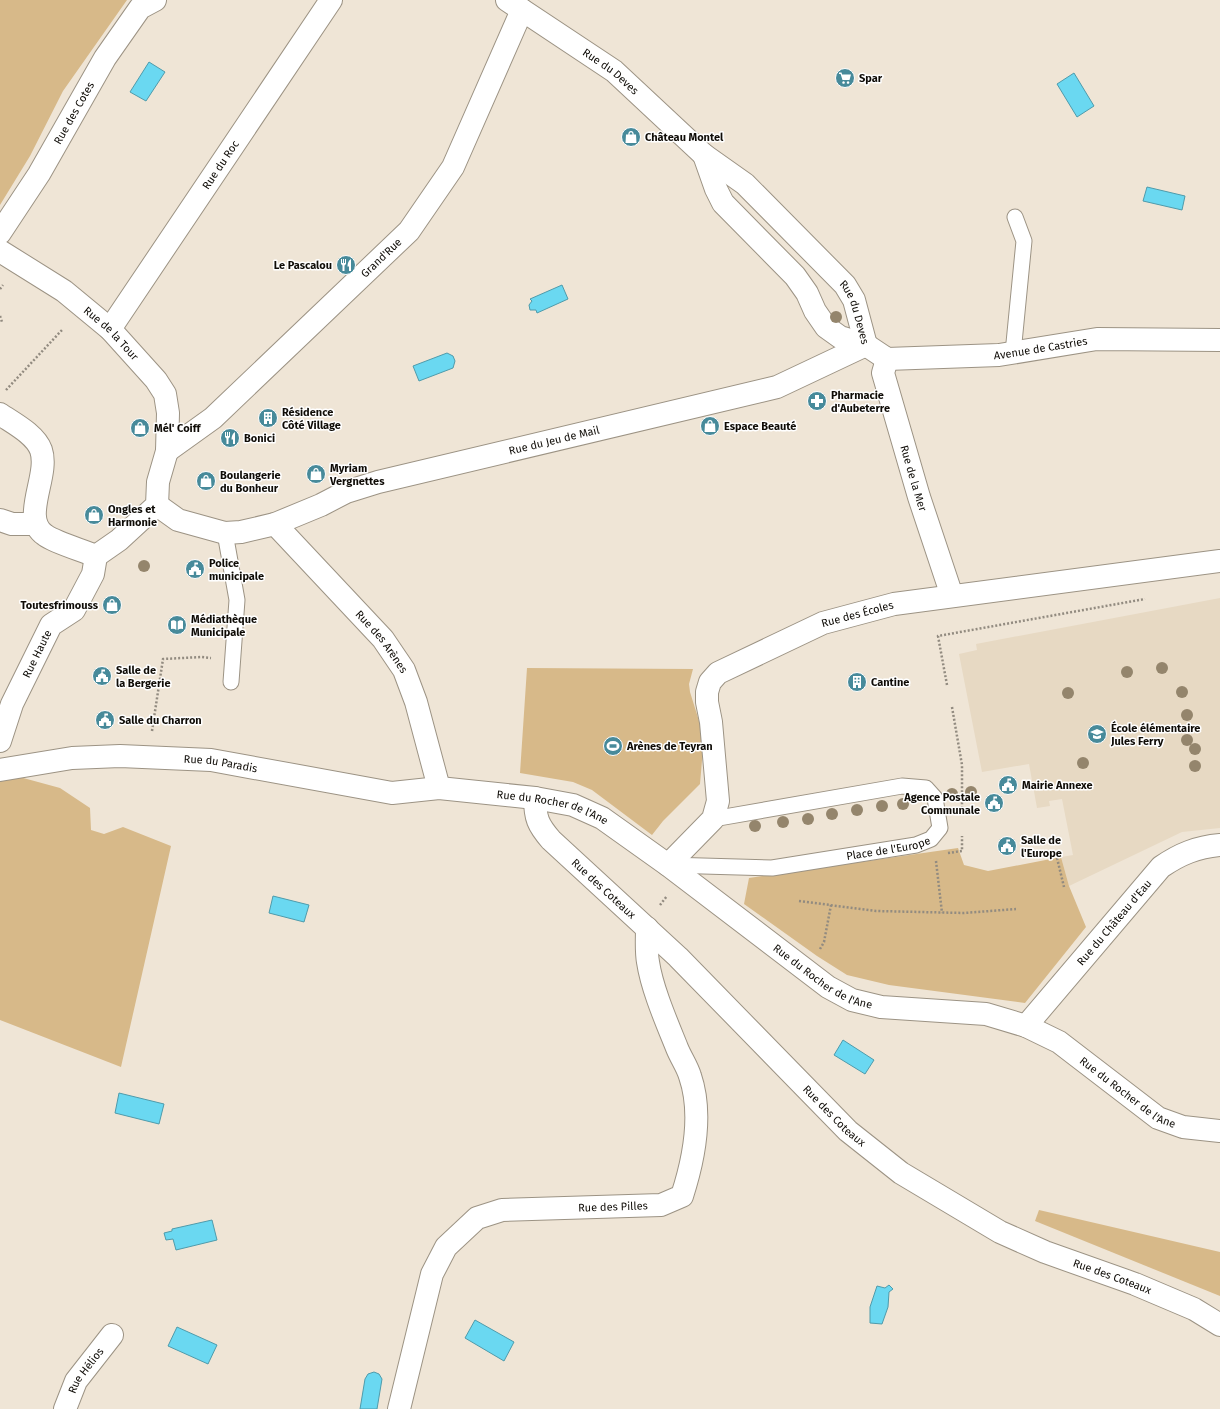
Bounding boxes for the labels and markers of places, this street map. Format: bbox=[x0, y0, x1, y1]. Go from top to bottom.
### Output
supermarket icon: Spar bbox=[834, 67, 856, 89]
place label: Spar bbox=[859, 72, 883, 85]
shop icon: Château Montel bbox=[620, 126, 642, 148]
place label: Château Montel bbox=[645, 131, 724, 144]
restaurant icon: Le Pascalou bbox=[335, 254, 357, 276]
place label: Le Pascalou bbox=[274, 259, 332, 272]
place label: Pharmacie d'Aubeterre bbox=[831, 389, 890, 415]
pharmacy icon: Pharmacie d'Aubeterre bbox=[806, 390, 828, 412]
place label: Résidence Côté Village bbox=[282, 406, 341, 432]
building icon: Résidence Côté Village bbox=[257, 407, 279, 429]
shop icon: Espace Beauté bbox=[699, 415, 721, 437]
shop icon: Mél' Coiff bbox=[129, 417, 151, 439]
place label: Espace Beauté bbox=[724, 420, 796, 433]
place label: Mél' Coiff bbox=[154, 422, 202, 435]
restaurant icon: Bonici bbox=[219, 427, 241, 449]
place label: Bonici bbox=[244, 432, 275, 445]
place label: Myriam Vergnettes bbox=[329, 462, 385, 488]
shop icon: Myriam Vergnettes bbox=[305, 463, 327, 485]
place label: Boulangerie du Bonheur bbox=[220, 469, 281, 495]
shop icon: Boulangerie du Bonheur bbox=[195, 470, 217, 492]
place label: Ongles et Harmonie bbox=[108, 503, 157, 529]
shop icon: Ongles et Harmonie bbox=[83, 504, 105, 526]
place label: Police municipale bbox=[209, 557, 264, 583]
public building icon: Police municipale bbox=[184, 558, 206, 580]
shop icon: Toutesfrimouss bbox=[101, 594, 123, 616]
place label: Toutesfrimouss bbox=[21, 599, 99, 612]
place label: Médiathèque Municipale bbox=[191, 613, 257, 639]
library icon: Médiathèque Municipale bbox=[166, 614, 188, 636]
place label: Salle de la Bergerie bbox=[116, 664, 170, 690]
public building icon: Salle de la Bergerie bbox=[91, 665, 113, 687]
building icon: Cantine bbox=[846, 671, 868, 693]
place label: Cantine bbox=[871, 676, 909, 689]
public building icon: Salle du Charron bbox=[94, 709, 116, 731]
place label: Salle du Charron bbox=[119, 714, 202, 727]
place label: École élémentaire Jules Ferry bbox=[1110, 721, 1200, 748]
school or university icon: École élémentaire Jules Ferry bbox=[1086, 723, 1108, 745]
sports icon: Arènes de Teyran bbox=[602, 735, 624, 757]
place label: Arènes de Teyran bbox=[626, 740, 713, 753]
public building icon: Mairie Annexe bbox=[997, 774, 1019, 796]
place label: Mairie Annexe bbox=[1022, 779, 1093, 792]
place label: Agence Postale Communale bbox=[903, 791, 980, 817]
public building icon: Agence Postale Communale bbox=[983, 792, 1005, 814]
place label: Salle de l'Europe bbox=[1021, 834, 1062, 860]
public building icon: Salle de l'Europe bbox=[996, 835, 1018, 857]

